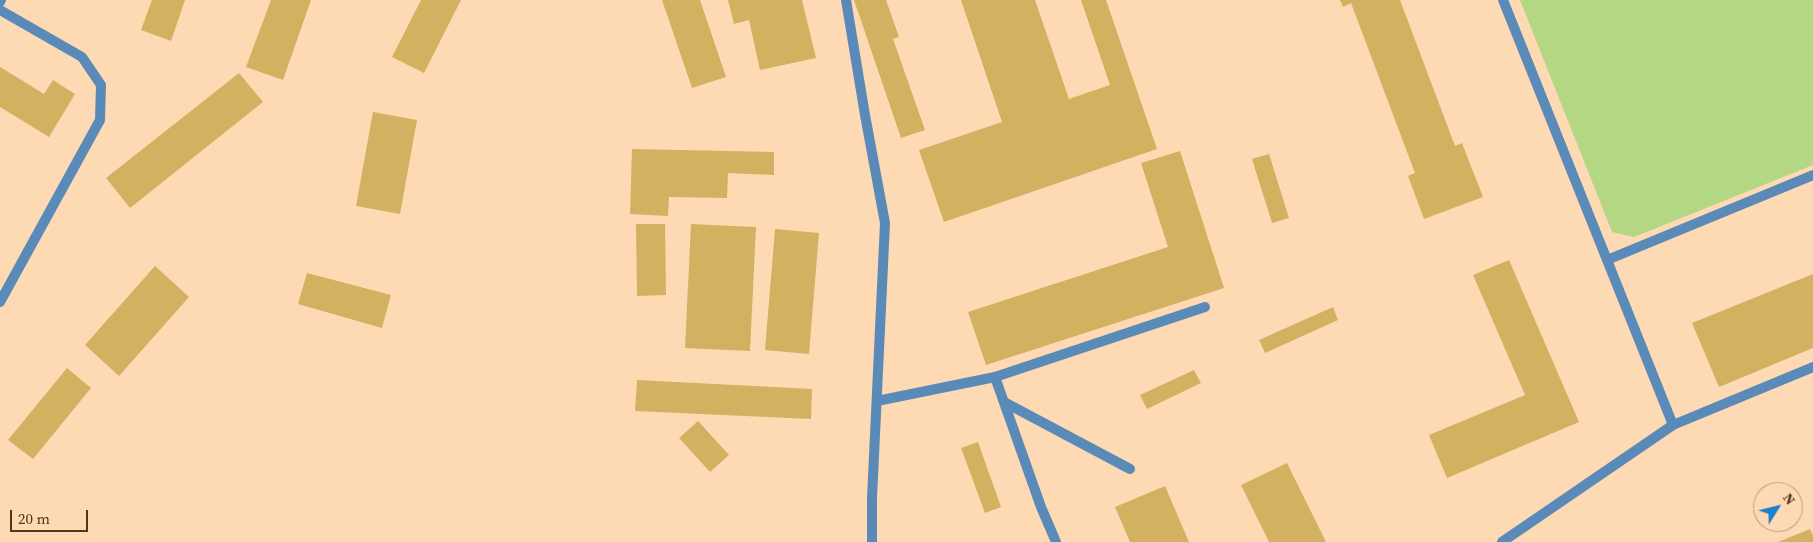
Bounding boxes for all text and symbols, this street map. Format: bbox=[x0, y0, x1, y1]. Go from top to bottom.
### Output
north arrow bbox=[1753, 482, 1803, 532]
text: N bbox=[1778, 489, 1800, 509]
scale bar bbox=[12, 500, 90, 532]
text: 20 m bbox=[18, 508, 50, 529]

